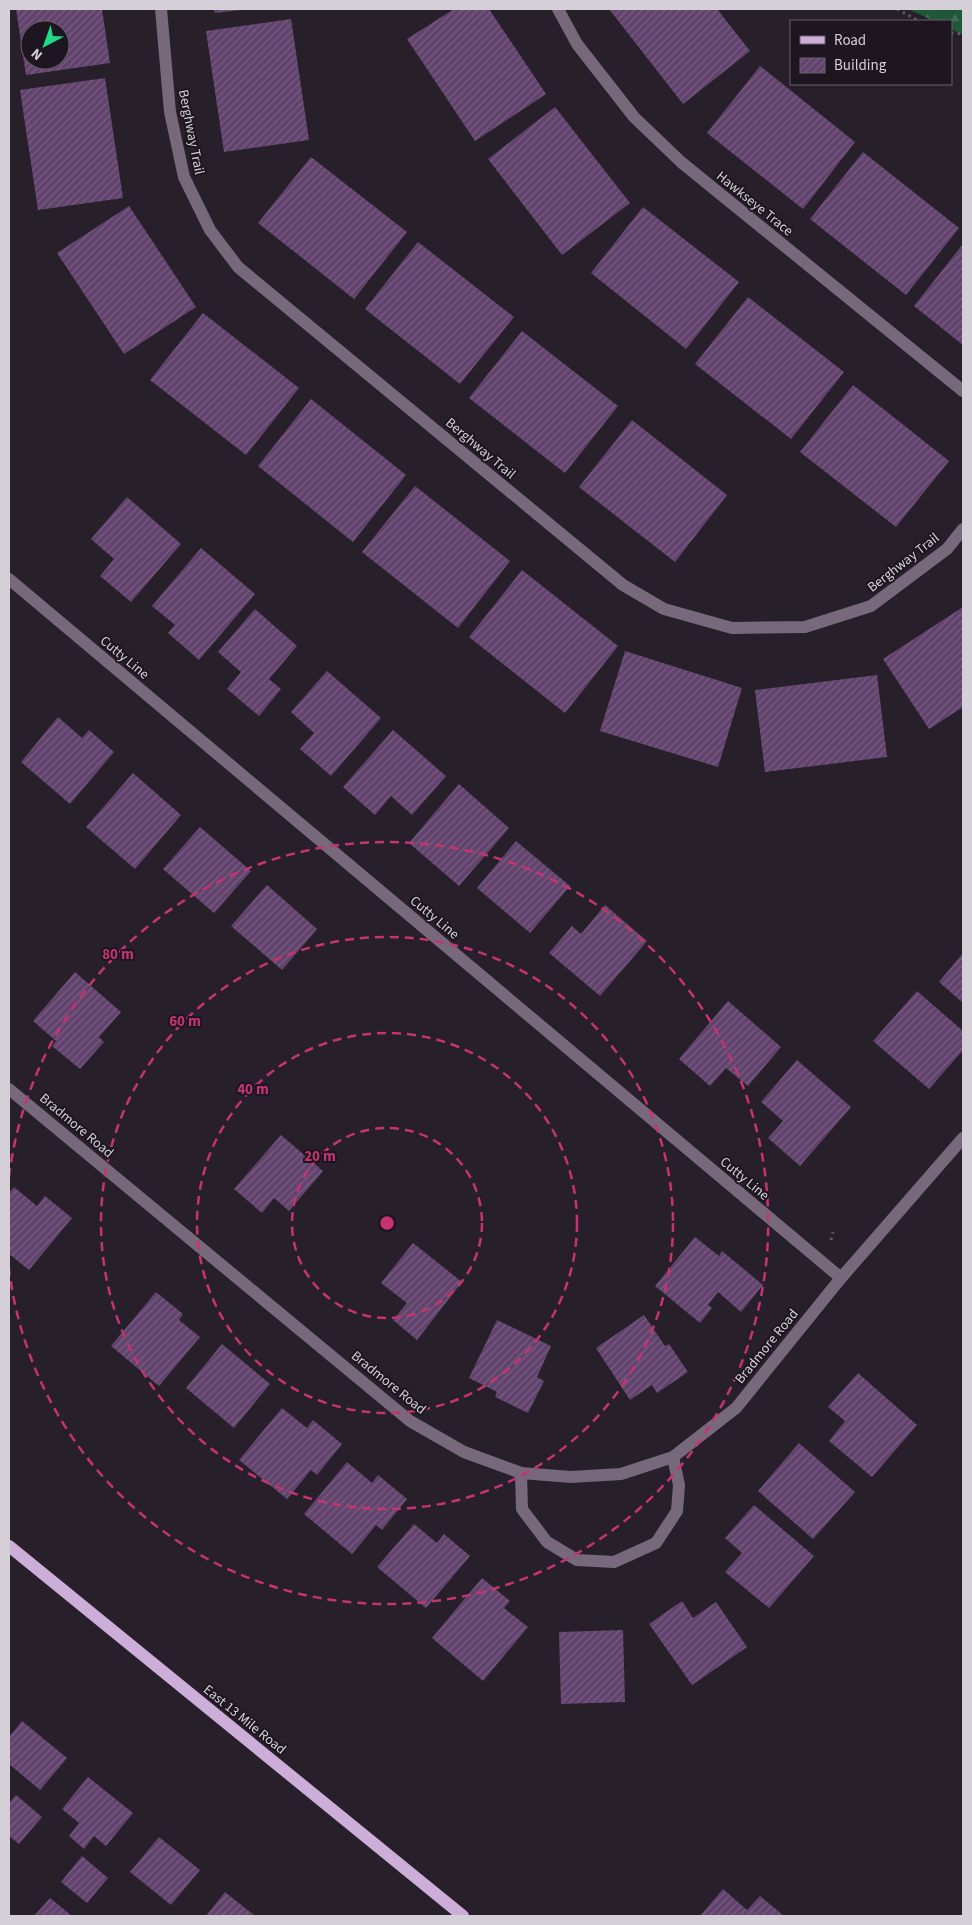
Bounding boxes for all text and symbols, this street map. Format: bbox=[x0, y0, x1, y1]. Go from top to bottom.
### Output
north arrow bbox=[20, 20, 70, 70]
legend bbox=[790, 20, 952, 85]
text: Road bbox=[834, 30, 866, 51]
text: N bbox=[27, 43, 47, 65]
text: Building bbox=[834, 55, 887, 76]
street label: Berghway Trail bbox=[173, 88, 209, 177]
street label: Hawkseye Trace bbox=[712, 167, 797, 241]
street label: Berghway Trail bbox=[441, 413, 520, 484]
street label: Berghway Trail bbox=[863, 528, 944, 597]
street label: Cutty Line bbox=[95, 631, 153, 684]
street label: Cutty Line bbox=[405, 891, 463, 944]
text: 80 m bbox=[102, 944, 134, 965]
text: 60 m bbox=[169, 1011, 201, 1032]
text: 40 m bbox=[237, 1079, 269, 1100]
street label: Bradmore Road bbox=[35, 1089, 118, 1163]
text: 20 m bbox=[304, 1146, 336, 1167]
street label: Cutty Line bbox=[715, 1152, 773, 1205]
centre of rings bbox=[378, 1214, 396, 1232]
street label: Bradmore Road bbox=[730, 1305, 803, 1388]
street label: Bradmore Road bbox=[347, 1346, 430, 1419]
street label: East 13 Mile Road bbox=[199, 1680, 290, 1759]

